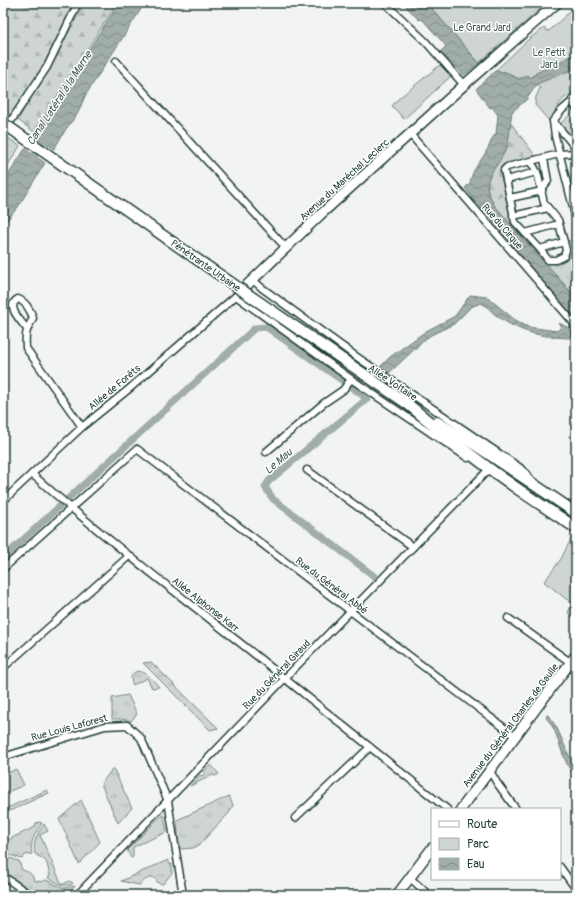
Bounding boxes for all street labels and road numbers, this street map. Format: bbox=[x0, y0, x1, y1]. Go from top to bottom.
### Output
street label: Avenue du Maréchal Leclerc bbox=[297, 136, 392, 223]
street label: Rue du Cirque bbox=[479, 202, 525, 252]
street label: Pénétrante Urbaine bbox=[168, 237, 243, 294]
street label: Allée de Forêts bbox=[86, 362, 143, 413]
street label: Allée Voltaire bbox=[366, 362, 419, 404]
street label: Rue du Général Abbé bbox=[293, 555, 370, 617]
street label: Allée Alphonse Karr bbox=[169, 575, 242, 635]
street label: Rue du Général Giraud bbox=[240, 637, 313, 712]
street label: Avenue du Général Charles de Gaulle bbox=[460, 661, 561, 790]
street label: Rue Louis Laforest bbox=[30, 712, 110, 744]

